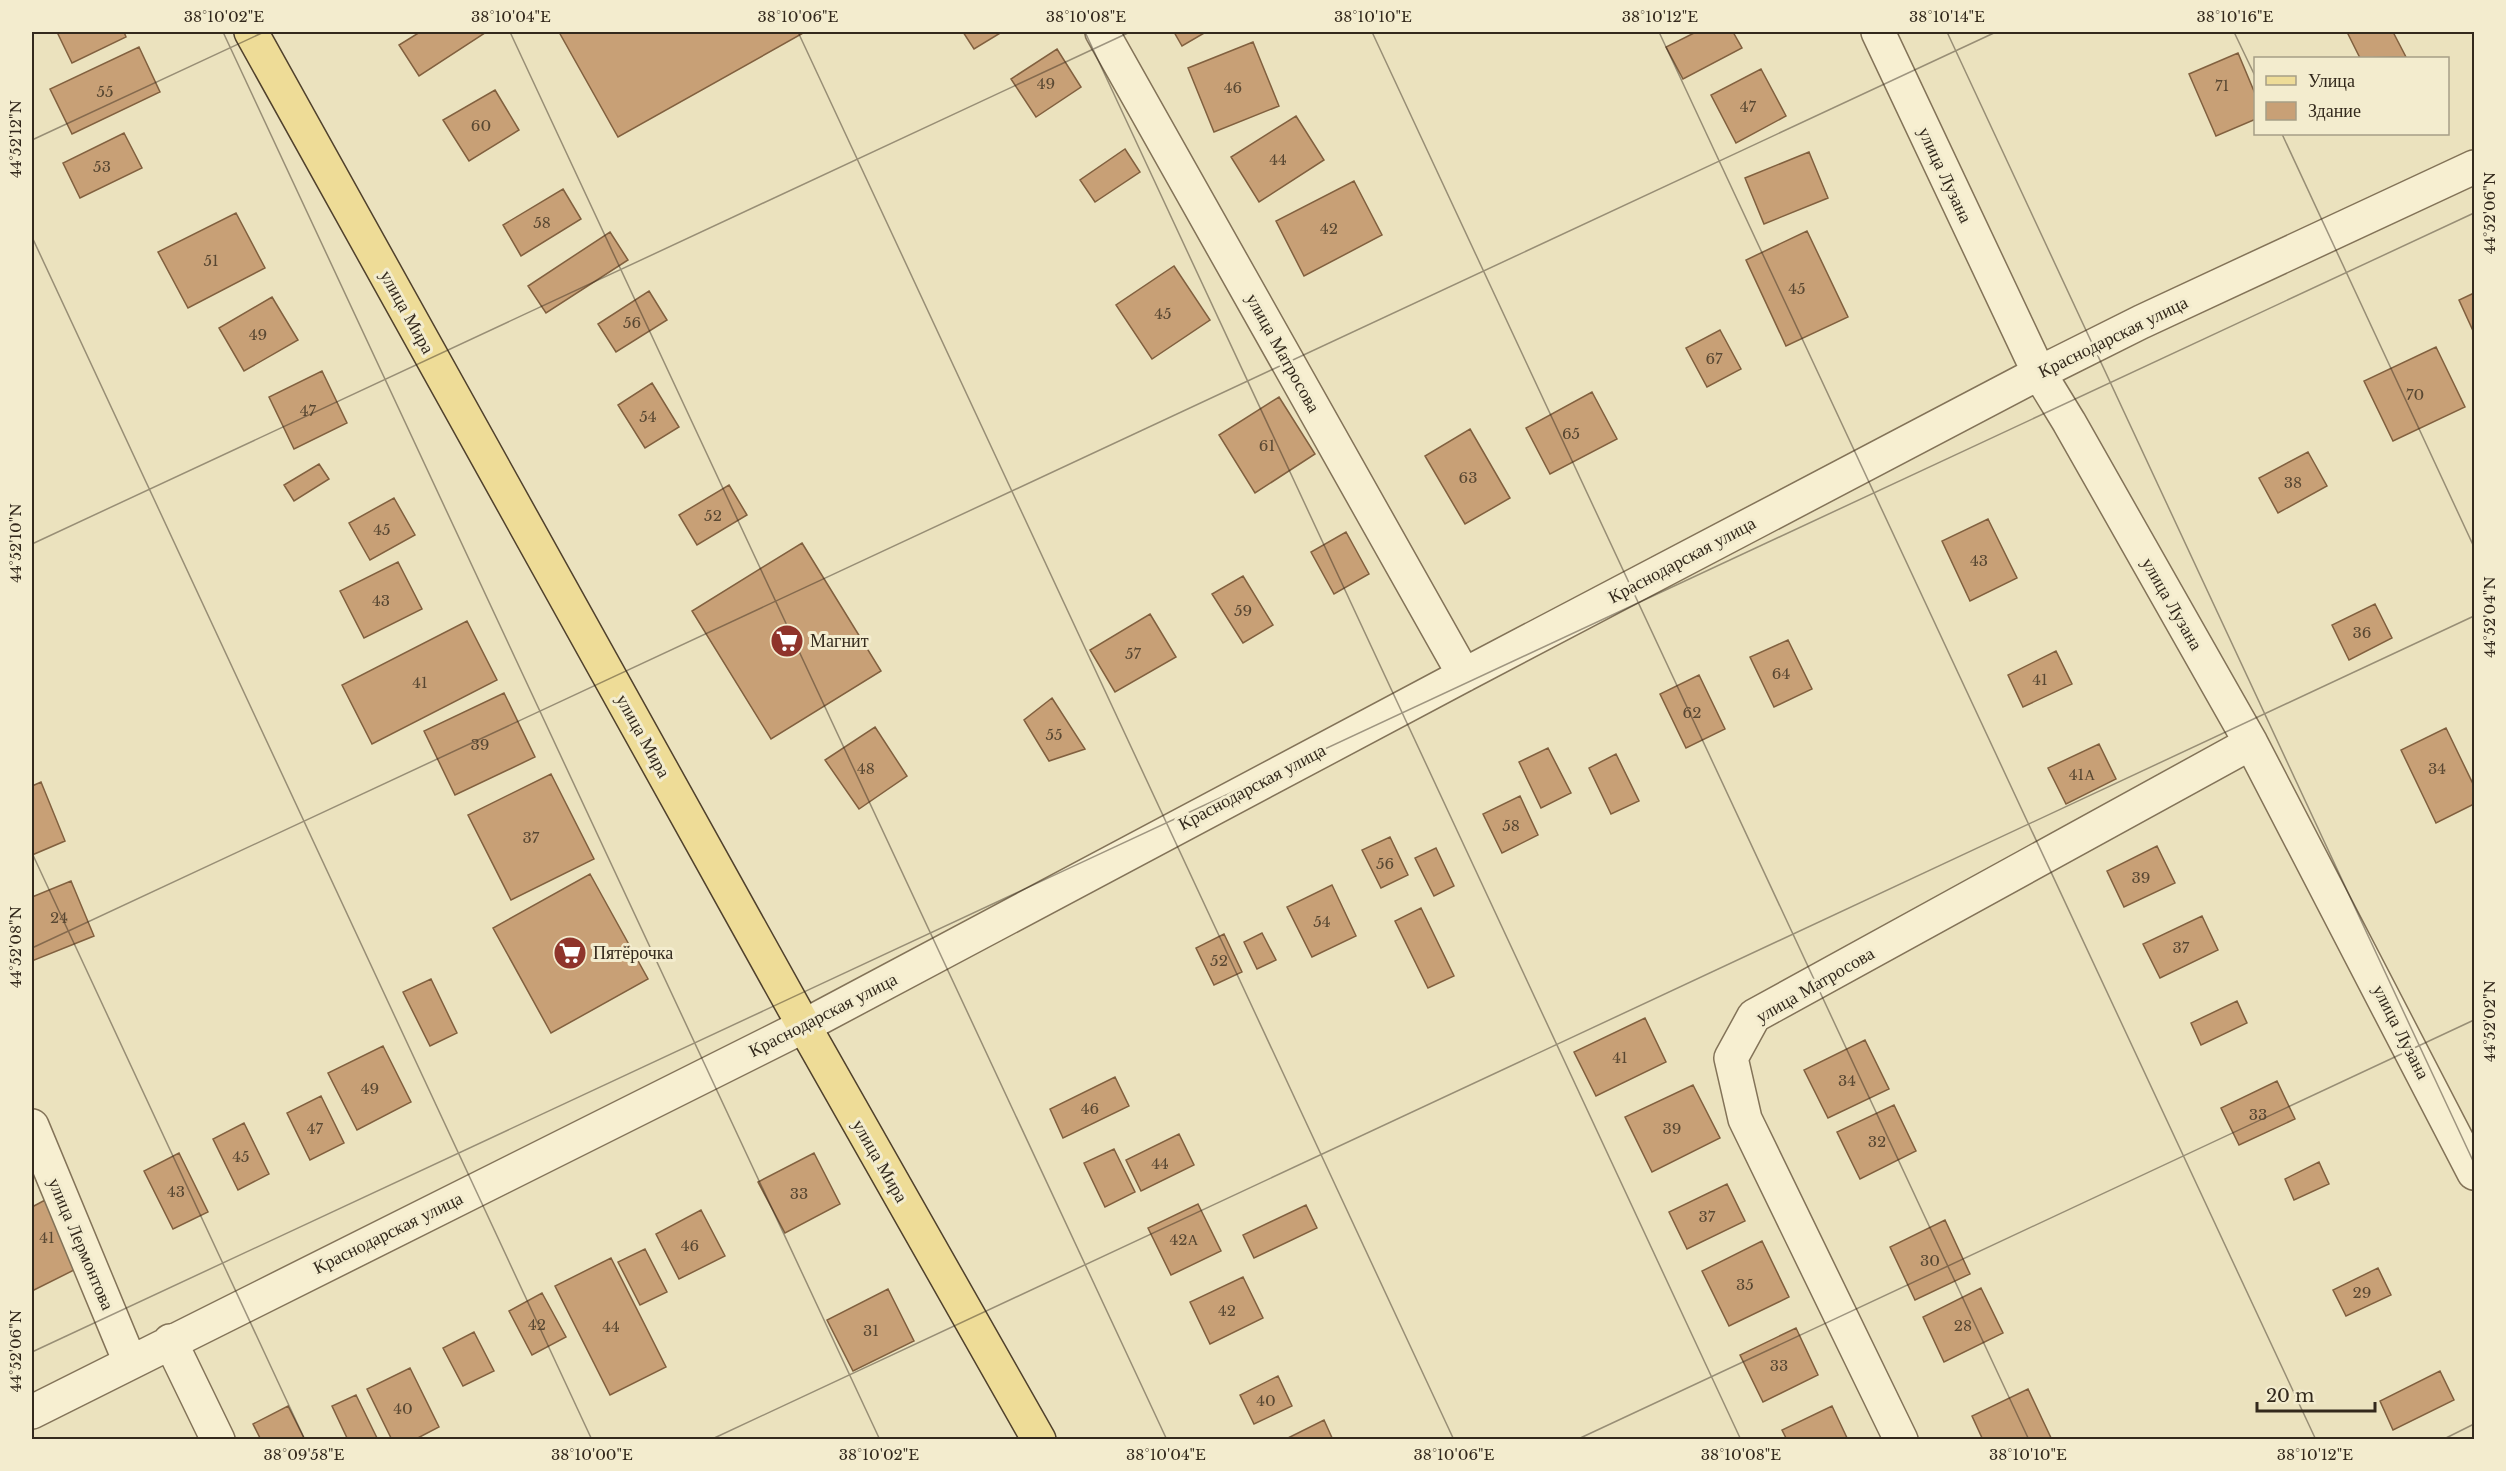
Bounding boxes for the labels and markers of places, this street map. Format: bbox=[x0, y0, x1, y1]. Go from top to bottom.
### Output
supermarket icon: Магнит bbox=[769, 623, 805, 659]
place label: Магнит bbox=[810, 630, 869, 652]
supermarket icon: Пятёрочка bbox=[552, 935, 588, 971]
place label: Пятёрочка bbox=[593, 942, 673, 964]

